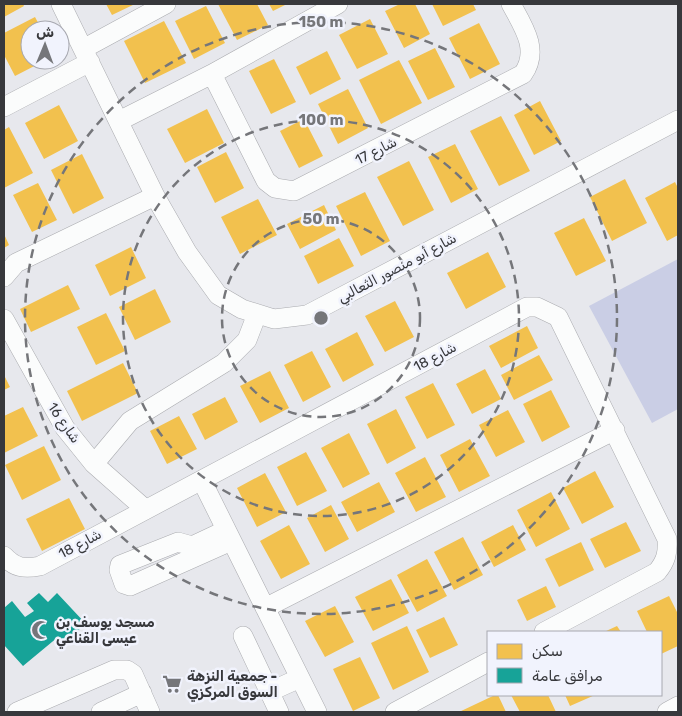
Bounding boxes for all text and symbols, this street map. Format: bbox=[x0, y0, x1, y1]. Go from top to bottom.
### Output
text: 150 m bbox=[299, 13, 343, 31]
north arrow bbox=[20, 20, 70, 70]
text: ش bbox=[36, 24, 54, 41]
text: 100 m bbox=[299, 111, 343, 129]
street label: شارع 17 bbox=[352, 133, 401, 170]
text: 50 m bbox=[303, 210, 339, 228]
street label: شارع أبو منصور الثعالبي bbox=[335, 229, 460, 308]
centre of rings bbox=[312, 309, 330, 327]
street label: شارع 18 bbox=[411, 339, 460, 377]
street label: شارع 16 bbox=[42, 399, 84, 448]
street label: شارع 18 bbox=[56, 526, 105, 564]
place label: مسجد يوسف بن عيسى القناعي bbox=[56, 614, 155, 649]
mosque icon: مسجد يوسف بن عيسى القناعي bbox=[30, 619, 52, 641]
legend bbox=[487, 631, 662, 696]
text: سكن bbox=[532, 642, 563, 660]
text: مرافق عامة bbox=[532, 667, 603, 685]
place label: جمعية النزهة - السوق المركزي bbox=[187, 668, 278, 702]
supermarket icon: جمعية النزهة - السوق المركزي bbox=[161, 673, 183, 695]

